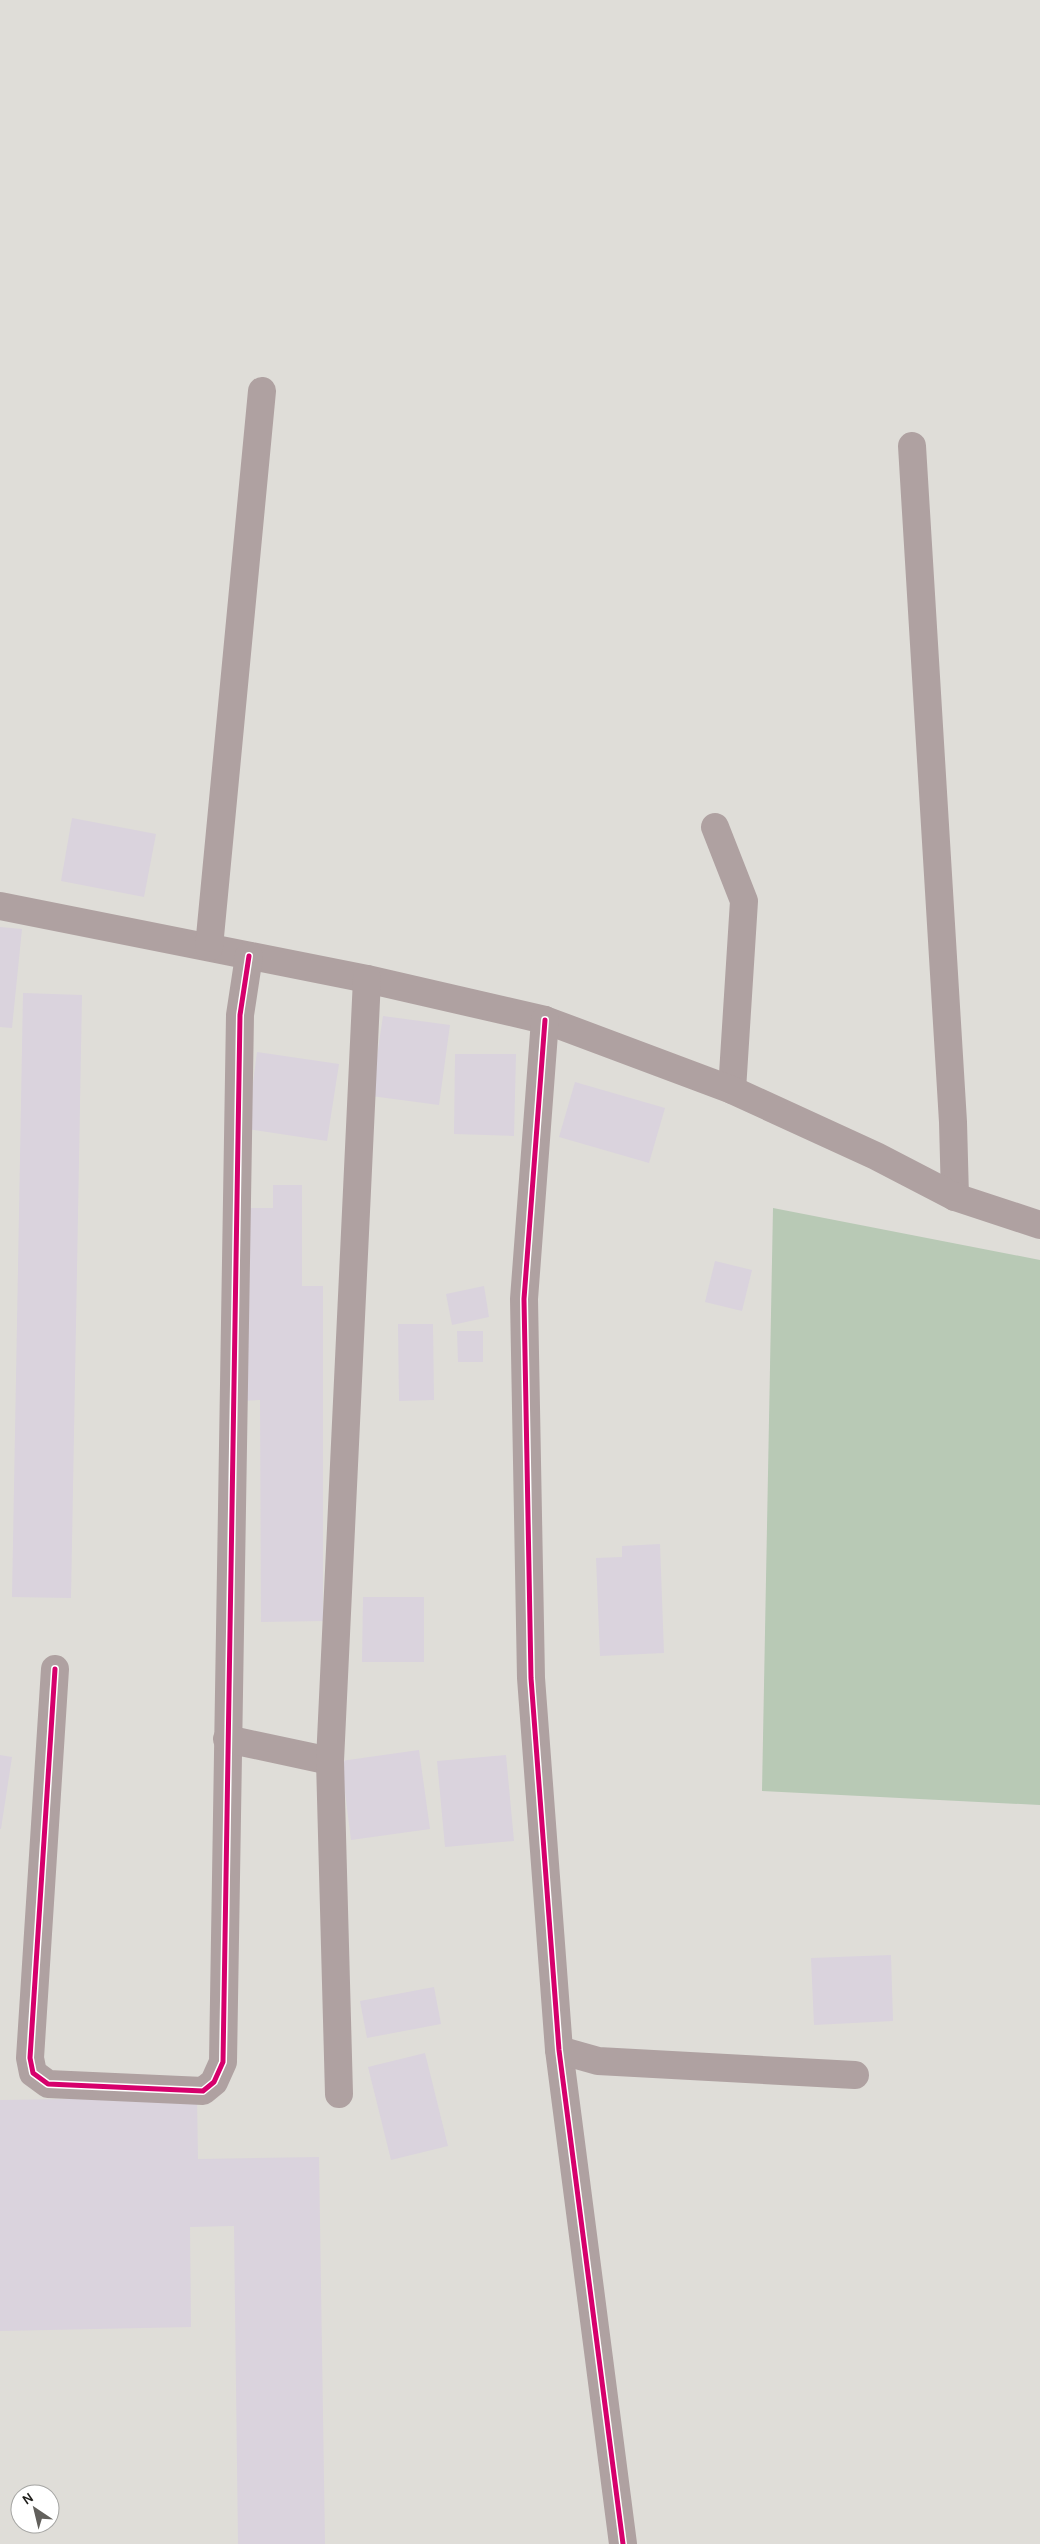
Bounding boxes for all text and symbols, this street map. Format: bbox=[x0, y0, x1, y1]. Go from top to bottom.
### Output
north arrow bbox=[10, 2484, 60, 2534]
text: N bbox=[19, 2489, 37, 2509]

